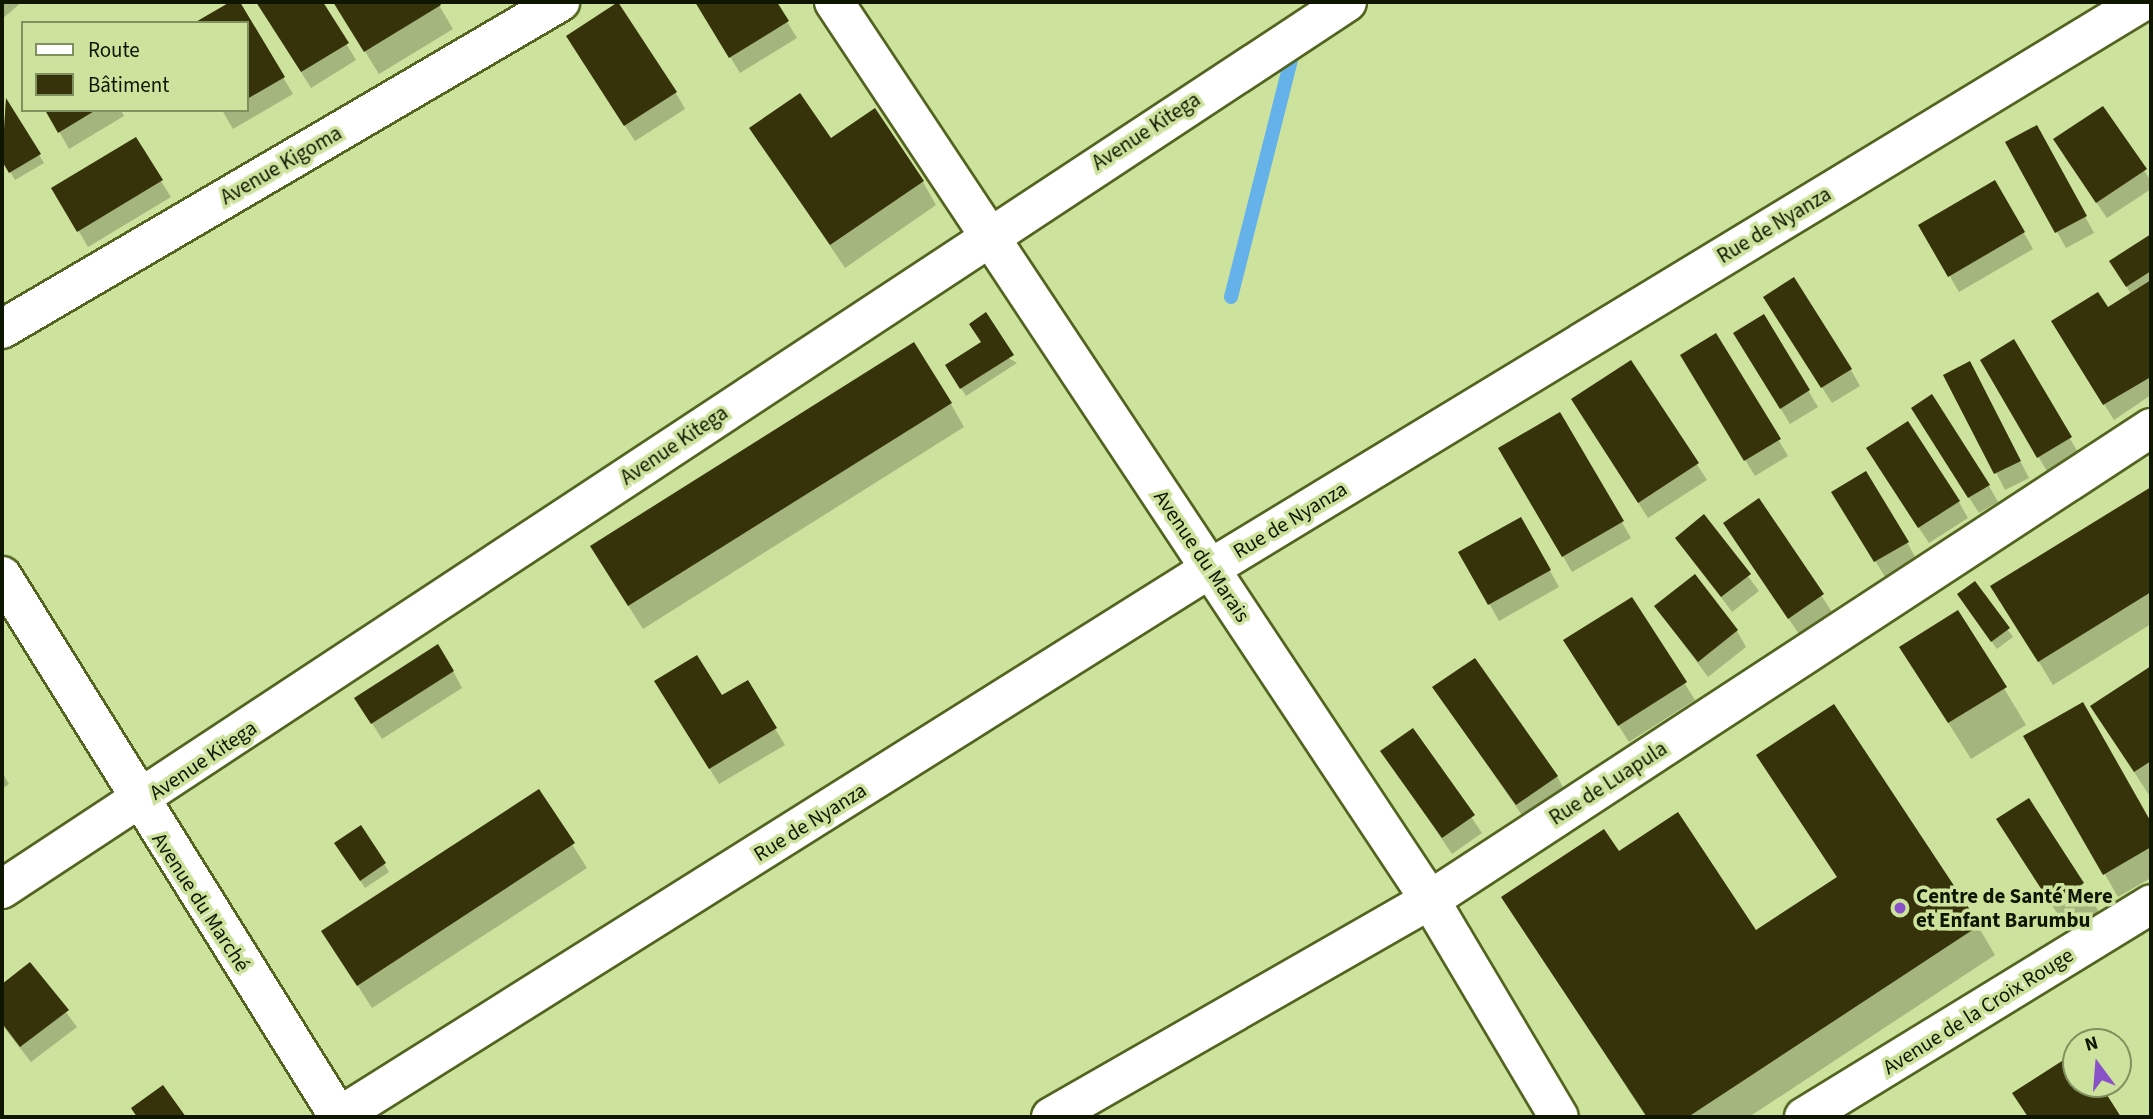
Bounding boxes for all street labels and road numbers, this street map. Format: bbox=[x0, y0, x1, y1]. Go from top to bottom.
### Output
street label: Avenue Kitega bbox=[1087, 87, 1205, 175]
street label: Avenue Kigoma bbox=[216, 120, 346, 210]
street label: Rue de Nyanza bbox=[1713, 181, 1835, 269]
street label: Avenue Kitega bbox=[616, 400, 732, 490]
street label: Rue de Nyanza bbox=[1229, 476, 1351, 564]
street label: Avenue du Marais bbox=[1149, 485, 1255, 627]
street label: Avenue Kitega bbox=[145, 715, 261, 805]
street label: Rue de Luapula bbox=[1544, 736, 1672, 830]
street label: Rue de Nyanza bbox=[749, 777, 871, 867]
street label: Avenue du Marché bbox=[147, 828, 255, 976]
street label: Avenue de la Croix Rouge bbox=[1878, 942, 2078, 1080]

